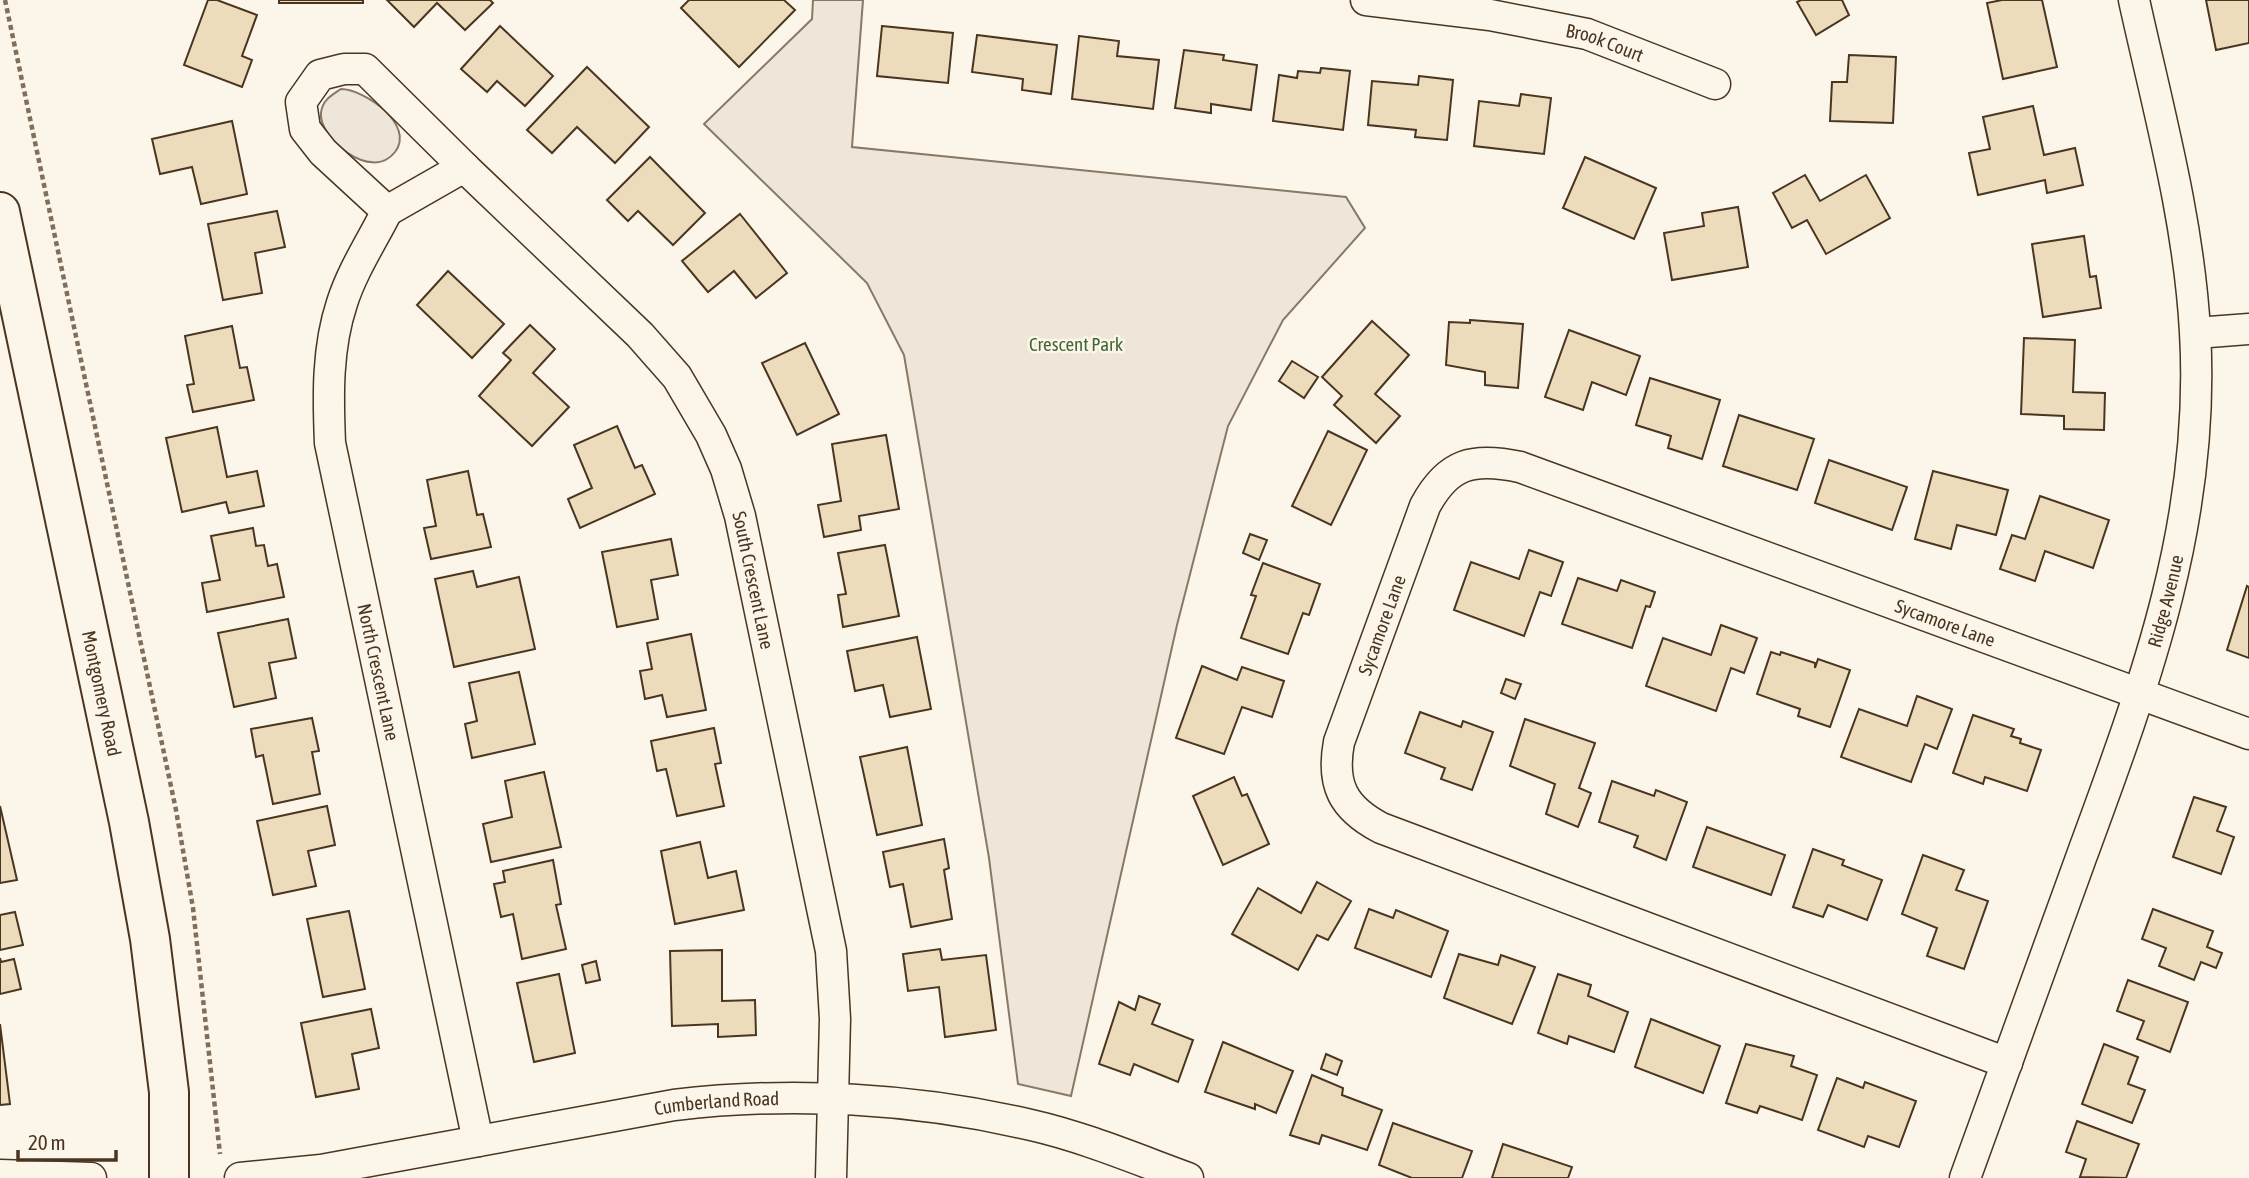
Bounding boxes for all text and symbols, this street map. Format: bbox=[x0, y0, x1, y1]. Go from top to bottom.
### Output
street label: Brook Court bbox=[1564, 19, 1647, 66]
park label: Crescent Park bbox=[1029, 333, 1124, 355]
street label: South Crescent Lane bbox=[728, 509, 779, 651]
street label: Ridge Avenue bbox=[2143, 553, 2188, 650]
street label: Sycamore Lane bbox=[1353, 572, 1410, 678]
street label: Sycamore Lane bbox=[1892, 594, 1998, 651]
street label: North Crescent Lane bbox=[353, 602, 404, 743]
street label: Montgomery Road bbox=[78, 629, 126, 758]
street label: Cumberland Road bbox=[652, 1087, 779, 1119]
scale bar bbox=[18, 1118, 116, 1162]
text: 20 m bbox=[28, 1130, 66, 1154]

